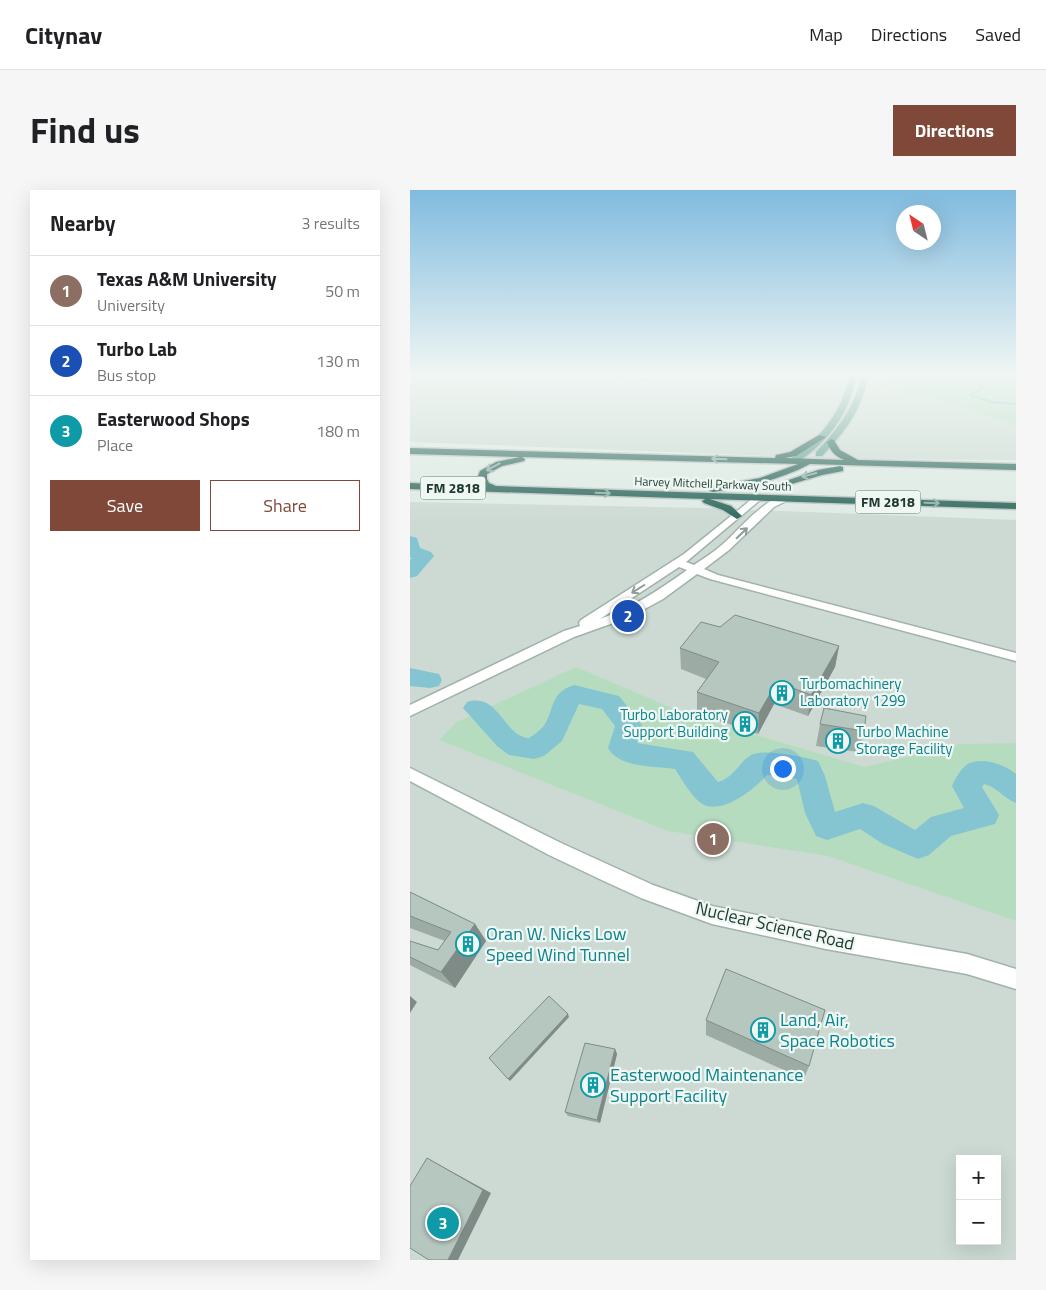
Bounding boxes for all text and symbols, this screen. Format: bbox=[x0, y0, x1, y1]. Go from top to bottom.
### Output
text: Citynav bbox=[25, 17, 102, 53]
text: Map bbox=[809, 21, 843, 48]
text: Directions bbox=[871, 21, 947, 48]
text: Saved bbox=[975, 21, 1021, 48]
text: Find us bbox=[30, 103, 140, 157]
button: Directions bbox=[893, 105, 1016, 156]
north arrow bbox=[896, 205, 941, 250]
text: Nearby bbox=[50, 207, 115, 239]
text: 3 results bbox=[301, 211, 360, 235]
text: Texas A&M University bbox=[97, 264, 277, 293]
text: 1 bbox=[62, 279, 70, 303]
text: 50 m bbox=[325, 279, 360, 303]
text: University bbox=[97, 293, 165, 317]
text: Turbo Lab bbox=[97, 334, 177, 363]
text: 2 bbox=[62, 349, 70, 373]
text: 130 m bbox=[316, 349, 360, 373]
text: Bus stop bbox=[97, 363, 156, 387]
text: Easterwood Shops bbox=[97, 404, 250, 433]
text: 3 bbox=[62, 419, 70, 443]
text: 180 m bbox=[316, 419, 360, 443]
text: Place bbox=[97, 433, 133, 457]
one-way arrow bbox=[712, 454, 728, 464]
one-way arrow bbox=[486, 463, 501, 472]
street label: Harvey Mitchell Parkway South bbox=[634, 471, 792, 496]
one-way arrow bbox=[801, 471, 817, 481]
road number: FM 2818 bbox=[420, 476, 486, 500]
button: Save bbox=[50, 480, 200, 531]
button: Share bbox=[210, 480, 360, 531]
one-way arrow bbox=[594, 488, 611, 498]
road number: FM 2818 bbox=[856, 490, 920, 514]
one-way arrow bbox=[923, 498, 939, 508]
one-way arrow bbox=[735, 527, 748, 539]
one-way arrow bbox=[631, 584, 645, 594]
pin: 2 bbox=[612, 597, 644, 635]
place label: Turbomachinery Laboratory 1299 bbox=[800, 672, 906, 712]
building icon: Turbomachinery Laboratory 1299 bbox=[769, 680, 795, 706]
place label: Turbo Laboratory Support Building bbox=[620, 703, 728, 743]
building icon: Turbo Laboratory Support Building bbox=[732, 711, 758, 737]
place label: Turbo Machine Storage Facility bbox=[856, 720, 952, 760]
building icon: Turbo Machine Storage Facility bbox=[825, 728, 851, 754]
your location bbox=[770, 756, 796, 782]
pin: 1 bbox=[697, 820, 729, 858]
street label: Nuclear Science Road bbox=[693, 894, 857, 957]
place label: Oran W. Nicks Low Speed Wind Tunnel bbox=[486, 920, 630, 968]
building icon: Oran W. Nicks Low Speed Wind Tunnel bbox=[455, 931, 481, 957]
place label: Land, Air, Space Robotics bbox=[780, 1006, 895, 1054]
building icon: Land, Air, Space Robotics bbox=[750, 1017, 776, 1043]
place label: Easterwood Maintenance Support Facility bbox=[610, 1061, 803, 1109]
building icon: Easterwood Maintenance Support Facility bbox=[580, 1072, 606, 1098]
map controls bbox=[956, 1155, 1001, 1245]
button: + bbox=[956, 1155, 1001, 1200]
button: − bbox=[956, 1200, 1001, 1245]
pin: 3 bbox=[427, 1204, 459, 1242]

